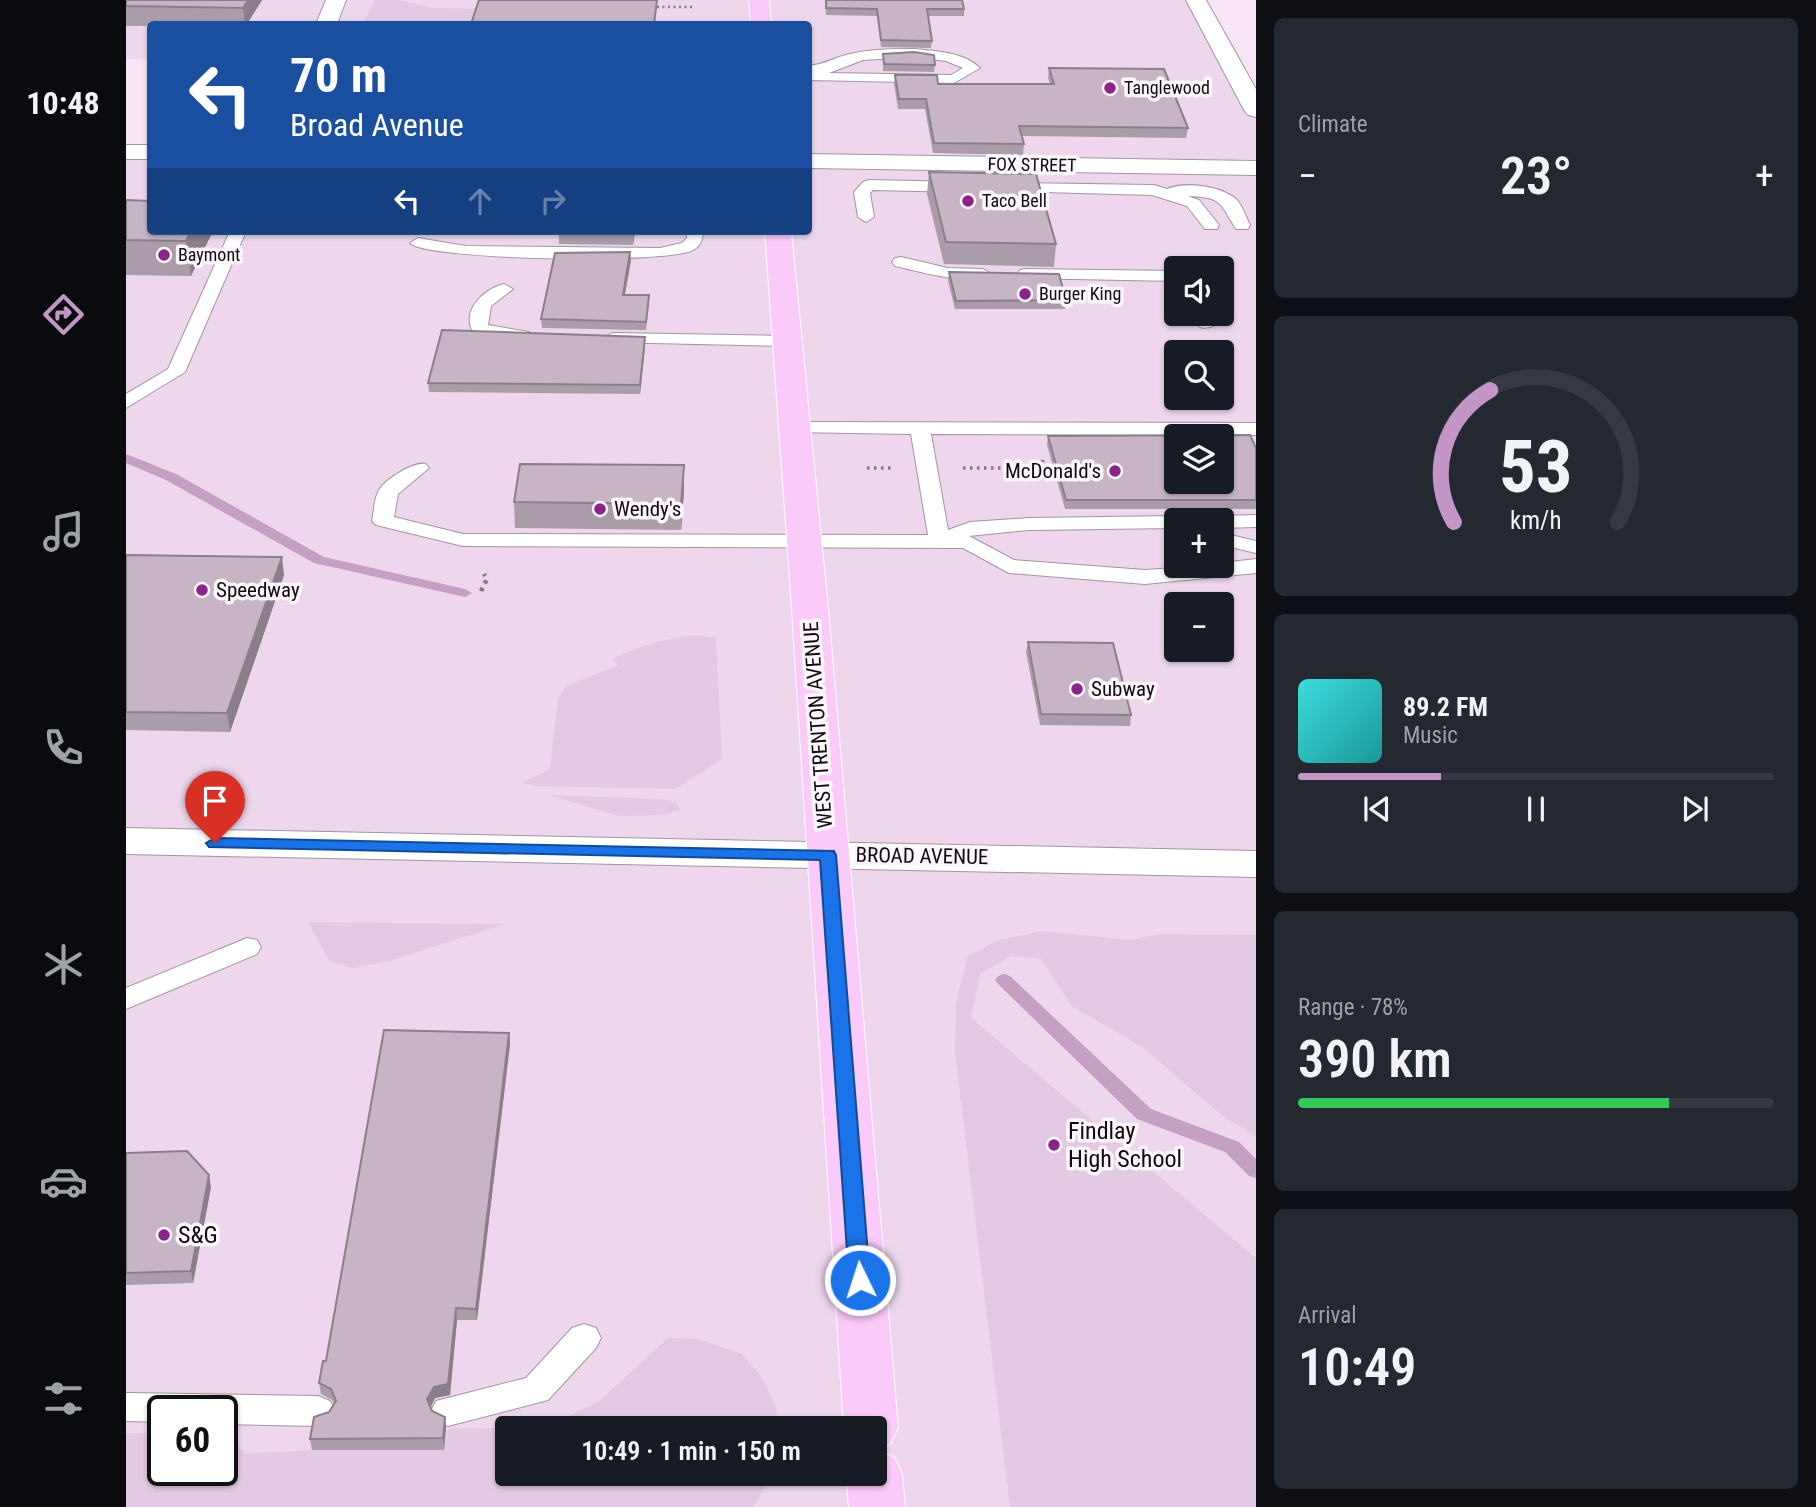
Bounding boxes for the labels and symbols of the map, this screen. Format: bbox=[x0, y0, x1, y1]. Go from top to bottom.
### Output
place label: Tanglewood bbox=[1124, 77, 1210, 98]
marker: Tanglewood bbox=[1102, 80, 1118, 96]
street label: FOX STREET bbox=[987, 153, 1077, 176]
place label: Taco Bell bbox=[982, 190, 1047, 211]
marker: Taco Bell bbox=[960, 193, 976, 209]
place label: Baymont bbox=[178, 244, 240, 265]
marker: Baymont bbox=[156, 247, 172, 263]
place label: Burger King bbox=[1039, 283, 1121, 304]
marker: Burger King bbox=[1017, 286, 1033, 302]
place label: McDonald's bbox=[1005, 459, 1101, 483]
marker: McDonald's bbox=[1107, 463, 1123, 479]
place label: Wendy's bbox=[614, 497, 681, 521]
marker: Wendy's bbox=[592, 501, 608, 517]
place label: Speedway bbox=[216, 578, 300, 602]
marker: Speedway bbox=[194, 582, 210, 598]
street label: WEST TRENTON AVENUE bbox=[799, 621, 837, 829]
place label: Subway bbox=[1091, 677, 1155, 701]
marker: Subway bbox=[1069, 681, 1085, 697]
pin bbox=[185, 771, 245, 843]
street label: BROAD AVENUE bbox=[855, 843, 989, 869]
place label: Findlay High School bbox=[1068, 1117, 1182, 1173]
marker: Findlay High School bbox=[1046, 1137, 1062, 1153]
place label: S&G bbox=[178, 1221, 218, 1249]
marker: S&G bbox=[156, 1227, 172, 1243]
position arrow bbox=[823, 1243, 897, 1317]
speed limit sign: 60 bbox=[147, 1395, 238, 1486]

